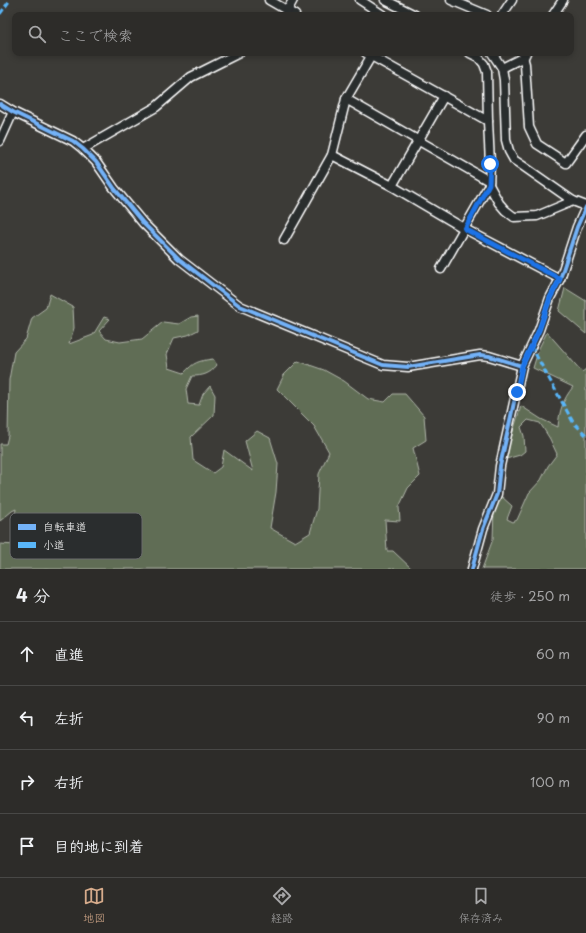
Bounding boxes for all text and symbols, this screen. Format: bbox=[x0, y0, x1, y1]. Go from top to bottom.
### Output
search box bbox=[12, 12, 574, 56]
icon: search bbox=[26, 23, 48, 45]
text: ここで検索 bbox=[58, 23, 133, 46]
route start bbox=[481, 155, 499, 173]
route end bbox=[508, 383, 526, 401]
legend bbox=[10, 513, 142, 559]
text: 自転車道 bbox=[43, 518, 87, 535]
text: 小道 bbox=[43, 536, 65, 553]
text: 4 分 bbox=[16, 582, 50, 608]
text: 徒歩 · 250 m bbox=[490, 586, 570, 605]
text: 直進 bbox=[54, 642, 84, 665]
icon: ahead bbox=[16, 643, 38, 665]
text: 60 m bbox=[536, 644, 570, 663]
text: 左折 bbox=[54, 706, 84, 729]
icon: left bbox=[16, 707, 38, 729]
text: 90 m bbox=[537, 708, 570, 727]
text: 右折 bbox=[54, 770, 84, 793]
icon: right bbox=[16, 771, 38, 793]
text: 100 m bbox=[530, 772, 570, 791]
text: 目的地に到着 bbox=[54, 834, 144, 857]
icon: arrive bbox=[16, 835, 38, 857]
tab: 地図 bbox=[83, 885, 105, 926]
tab: 経路 bbox=[271, 885, 293, 926]
tab: 保存済み bbox=[459, 885, 503, 926]

